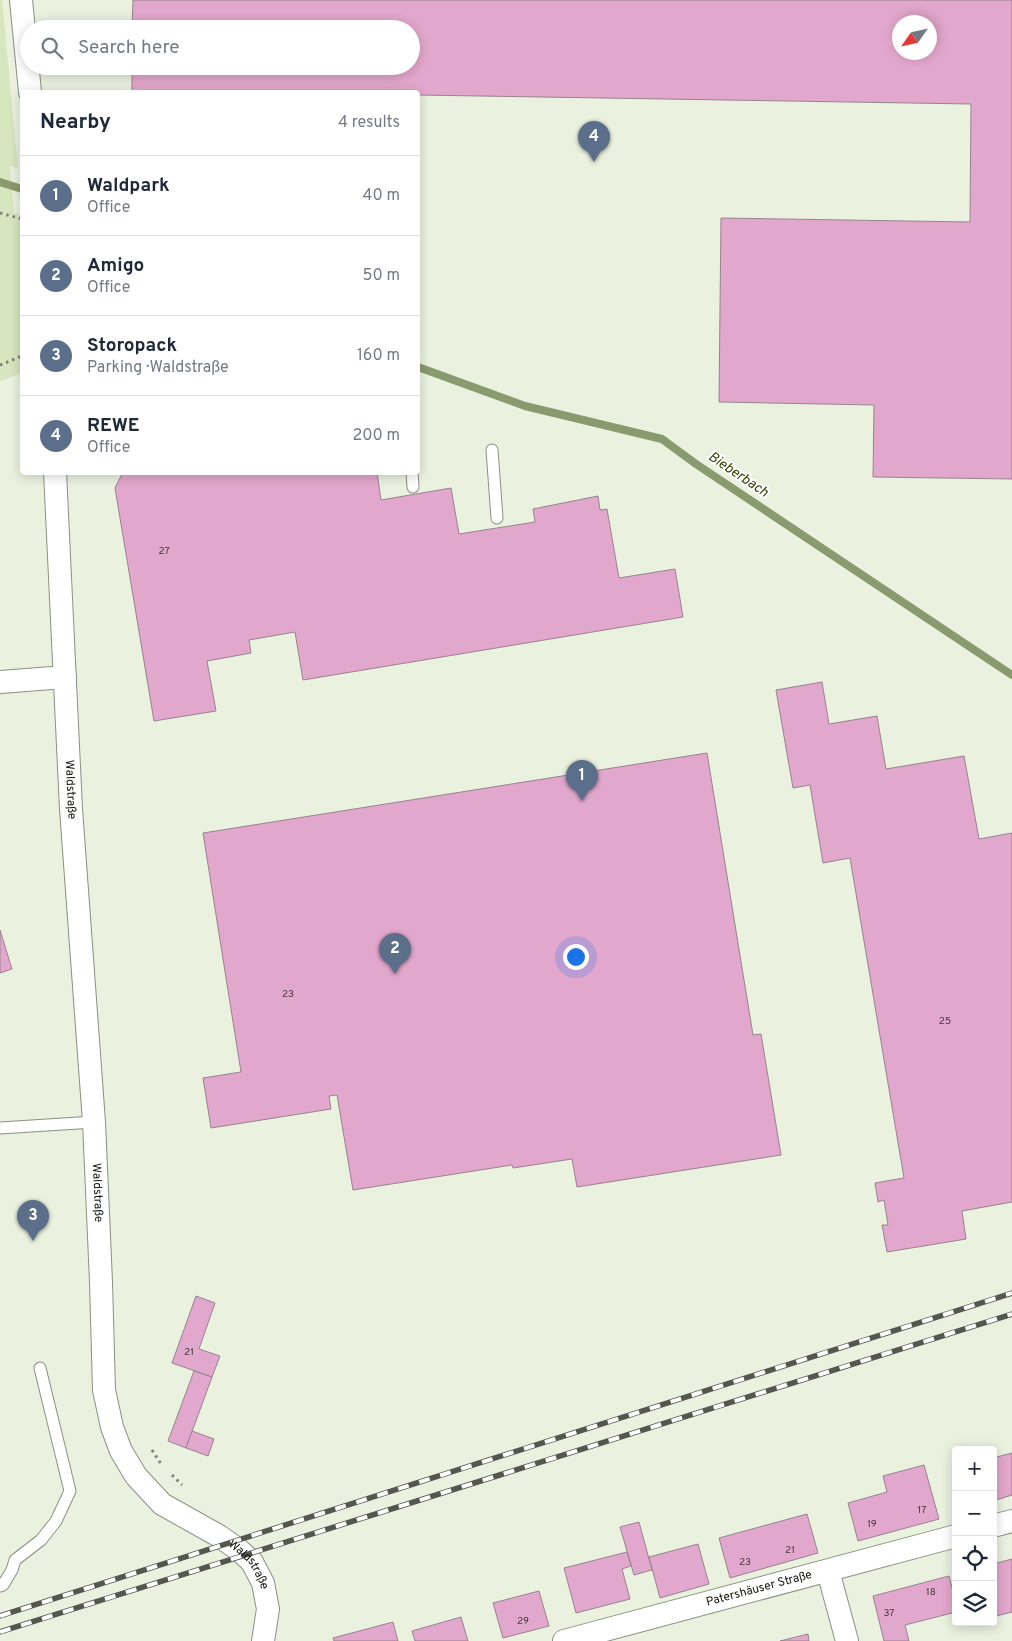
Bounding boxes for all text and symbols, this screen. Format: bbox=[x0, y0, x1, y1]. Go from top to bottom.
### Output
north arrow bbox=[892, 15, 937, 60]
search box bbox=[20, 20, 420, 75]
icon: search bbox=[38, 34, 66, 62]
text: Search here bbox=[78, 36, 180, 60]
text: Nearby bbox=[40, 109, 111, 136]
text: 4 results bbox=[338, 113, 400, 133]
pin: 4 bbox=[578, 121, 610, 162]
text: Waldpark bbox=[87, 174, 170, 198]
text: 1 bbox=[53, 186, 59, 206]
text: 40 m bbox=[362, 186, 400, 206]
text: Office bbox=[87, 198, 130, 218]
text: Amigo bbox=[87, 254, 144, 278]
text: 2 bbox=[51, 266, 61, 286]
text: 50 m bbox=[363, 266, 400, 286]
text: Office bbox=[87, 278, 130, 298]
text: Storopack bbox=[87, 334, 177, 358]
text: 3 bbox=[51, 346, 61, 366]
text: 160 m bbox=[357, 346, 400, 366]
text: Parking · Waldstraße bbox=[87, 358, 229, 378]
text: REWE bbox=[87, 414, 140, 438]
text: 4 bbox=[51, 426, 61, 446]
text: 200 m bbox=[352, 426, 400, 446]
text: Office bbox=[87, 438, 130, 458]
water label: Bieberbach bbox=[705, 449, 772, 502]
house number: 27 bbox=[158, 545, 170, 558]
street label: Waldstraße bbox=[61, 760, 80, 820]
pin: 1 bbox=[566, 760, 598, 801]
pin: 2 bbox=[379, 933, 411, 974]
your location bbox=[563, 944, 589, 970]
house number: 23 bbox=[282, 988, 294, 1001]
house number: 25 bbox=[939, 1015, 951, 1028]
street label: Waldstraße bbox=[88, 1163, 106, 1223]
pin: 3 bbox=[17, 1200, 49, 1241]
house number: 21 bbox=[184, 1346, 194, 1359]
map controls bbox=[952, 1446, 997, 1626]
button: + bbox=[952, 1446, 997, 1491]
button: − bbox=[952, 1491, 997, 1536]
house number: 17 bbox=[918, 1504, 926, 1517]
house number: 19 bbox=[867, 1518, 877, 1531]
button: locate bbox=[952, 1536, 997, 1581]
street label: Waldstraße bbox=[225, 1537, 272, 1591]
house number: 21 bbox=[785, 1544, 795, 1557]
house number: 23 bbox=[739, 1556, 751, 1569]
street label: Patershäuser Straße bbox=[704, 1567, 814, 1611]
button: layers bbox=[952, 1581, 997, 1626]
house number: 18 bbox=[926, 1586, 936, 1599]
house number: 37 bbox=[883, 1607, 895, 1620]
house number: 29 bbox=[517, 1615, 529, 1628]

